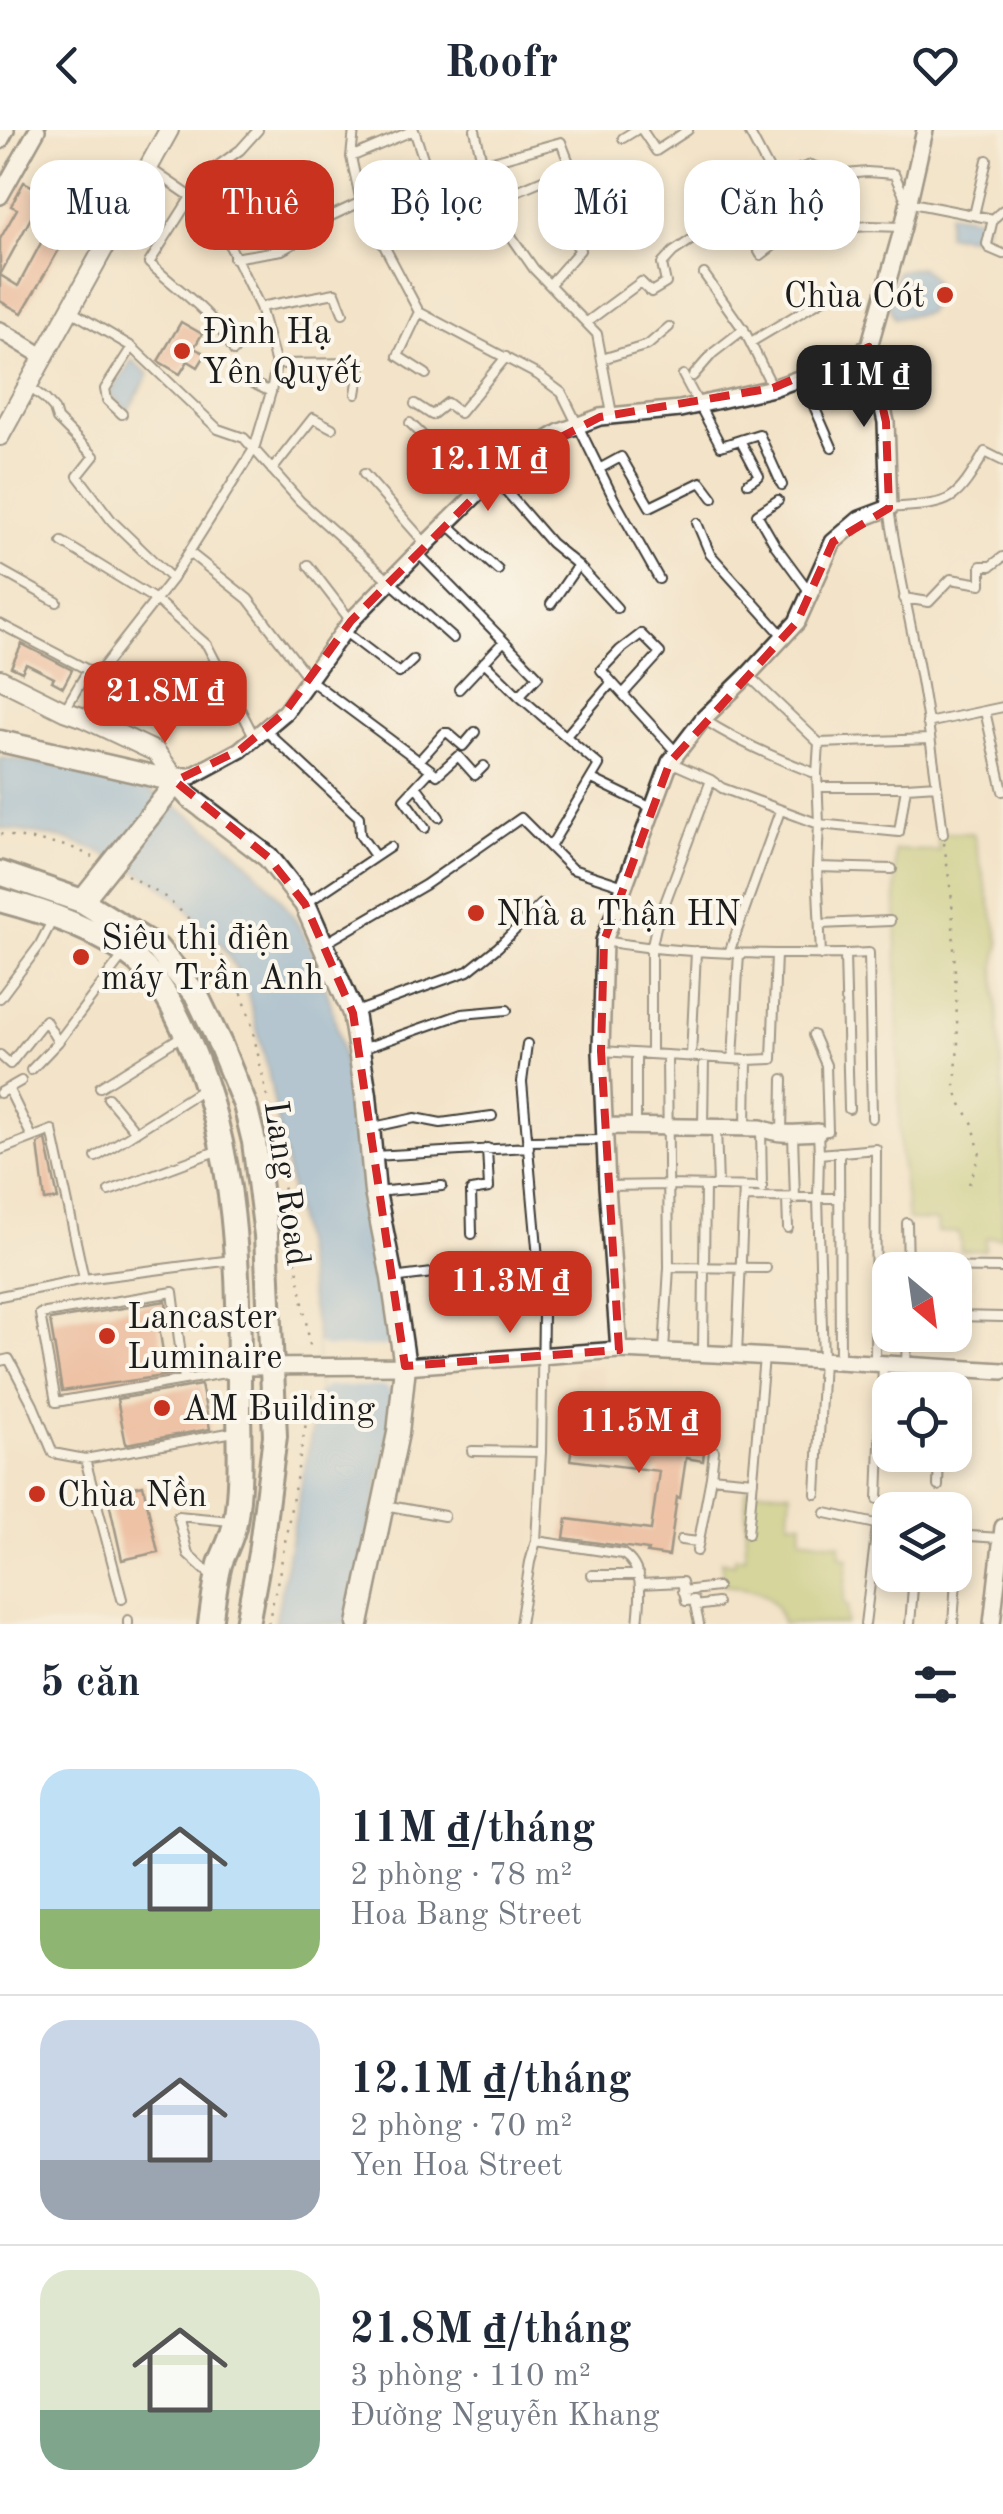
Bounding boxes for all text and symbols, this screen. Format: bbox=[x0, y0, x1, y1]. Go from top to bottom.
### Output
icon: back bbox=[40, 38, 95, 93]
icon: heart bbox=[908, 38, 963, 93]
text: Roofr bbox=[445, 42, 558, 87]
chip: Mua bbox=[30, 160, 165, 250]
chip: Thuê bbox=[185, 160, 334, 250]
chip: Bộ lọc bbox=[354, 160, 518, 250]
chip: Mới bbox=[538, 160, 664, 250]
chip: Căn hộ bbox=[684, 160, 860, 250]
place label: Chùa Cót bbox=[784, 280, 925, 315]
marker: Chùa Cót bbox=[934, 284, 956, 306]
place label: Đình Hạ Yên Quyết bbox=[202, 316, 362, 391]
marker: Đình Hạ Yên Quyết bbox=[171, 340, 193, 362]
pin: 11M ₫ bbox=[794, 345, 934, 430]
text: 11M ₫ bbox=[819, 361, 909, 393]
pin: 12.1M ₫ bbox=[396, 429, 580, 514]
text: 12.1M ₫ bbox=[429, 445, 547, 477]
pin: 21.8M ₫ bbox=[73, 661, 257, 746]
text: 21.8M ₫ bbox=[106, 677, 224, 709]
place label: Nhà a Thận HN bbox=[496, 898, 741, 933]
marker: Nhà a Thận HN bbox=[465, 902, 487, 924]
place label: Siêu thị điện máy Trần Anh bbox=[101, 922, 324, 997]
marker: Siêu thị điện máy Trần Anh bbox=[70, 946, 92, 968]
street label: Lang Road bbox=[257, 1099, 314, 1268]
pin: 11.3M ₫ bbox=[418, 1251, 602, 1336]
north arrow bbox=[872, 1252, 972, 1352]
map controls bbox=[872, 1252, 972, 1592]
text: 11.3M ₫ bbox=[451, 1267, 569, 1299]
place label: Lancaster Luminaire bbox=[127, 1301, 282, 1376]
marker: Lancaster Luminaire bbox=[96, 1325, 118, 1347]
button: locate bbox=[872, 1372, 972, 1472]
pin: 11.5M ₫ bbox=[547, 1391, 731, 1476]
place label: AM Building bbox=[182, 1393, 375, 1428]
marker: AM Building bbox=[151, 1397, 173, 1419]
text: 11.5M ₫ bbox=[580, 1407, 698, 1439]
place label: Chùa Nền bbox=[57, 1475, 207, 1514]
marker: Chùa Nền bbox=[26, 1483, 48, 1505]
button: layers bbox=[872, 1492, 972, 1592]
icon: filters bbox=[908, 1657, 963, 1712]
text: 5 căn bbox=[40, 1663, 140, 1705]
icon: home bbox=[120, 1809, 240, 1929]
text: 11M ₫/tháng bbox=[350, 1809, 595, 1851]
text: 2 phòng · 78 m² bbox=[350, 1860, 572, 1892]
text: Hoa Bang Street bbox=[350, 1900, 582, 1932]
icon: home bbox=[120, 2060, 240, 2180]
text: 12.1M ₫/tháng bbox=[350, 2060, 631, 2102]
text: 2 phòng · 70 m² bbox=[350, 2111, 572, 2143]
text: Yen Hoa Street bbox=[350, 2151, 563, 2183]
icon: home bbox=[120, 2310, 240, 2430]
text: 21.8M ₫/tháng bbox=[350, 2310, 631, 2352]
text: 3 phòng · 110 m² bbox=[350, 2361, 591, 2393]
text: Đường Nguyễn Khang bbox=[350, 2401, 659, 2433]

